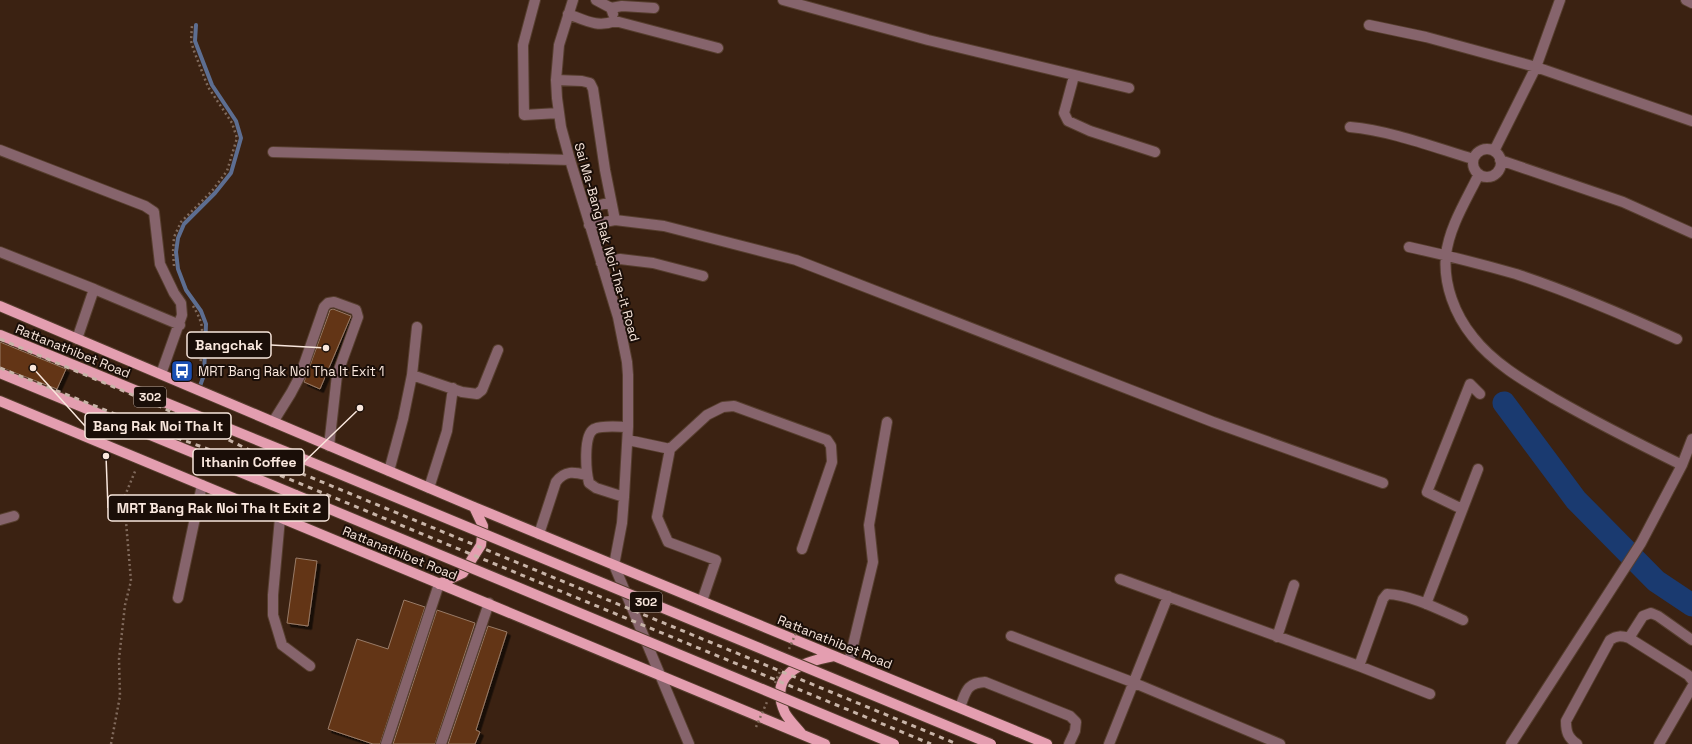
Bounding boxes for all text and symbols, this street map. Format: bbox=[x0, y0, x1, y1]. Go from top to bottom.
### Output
street label: Sai Ma-Bang Rak Noi-Tha-it Road bbox=[570, 141, 644, 343]
street label: Rattanathibet Road bbox=[13, 320, 133, 382]
callout: Bangchak bbox=[187, 332, 271, 358]
text: Bangchak bbox=[195, 336, 263, 354]
bus stop icon: MRT Bang Rak Noi Tha It Exit 1 bbox=[169, 358, 195, 384]
place label: MRT Bang Rak Noi Tha It Exit 1 bbox=[198, 363, 384, 380]
road number: 302 bbox=[134, 387, 166, 407]
callout: Bang Rak Noi Tha It bbox=[85, 413, 231, 439]
text: Bang Rak Noi Tha It bbox=[93, 417, 223, 435]
callout: Ithanin Coffee bbox=[193, 449, 304, 475]
text: Ithanin Coffee bbox=[201, 453, 297, 471]
callout: MRT Bang Rak Noi Tha It Exit 2 bbox=[108, 495, 329, 521]
text: MRT Bang Rak Noi Tha It Exit 2 bbox=[117, 499, 321, 517]
street label: Rattanathibet Road bbox=[340, 522, 460, 584]
road number: 302 bbox=[630, 592, 662, 612]
street label: Rattanathibet Road bbox=[775, 611, 895, 673]

